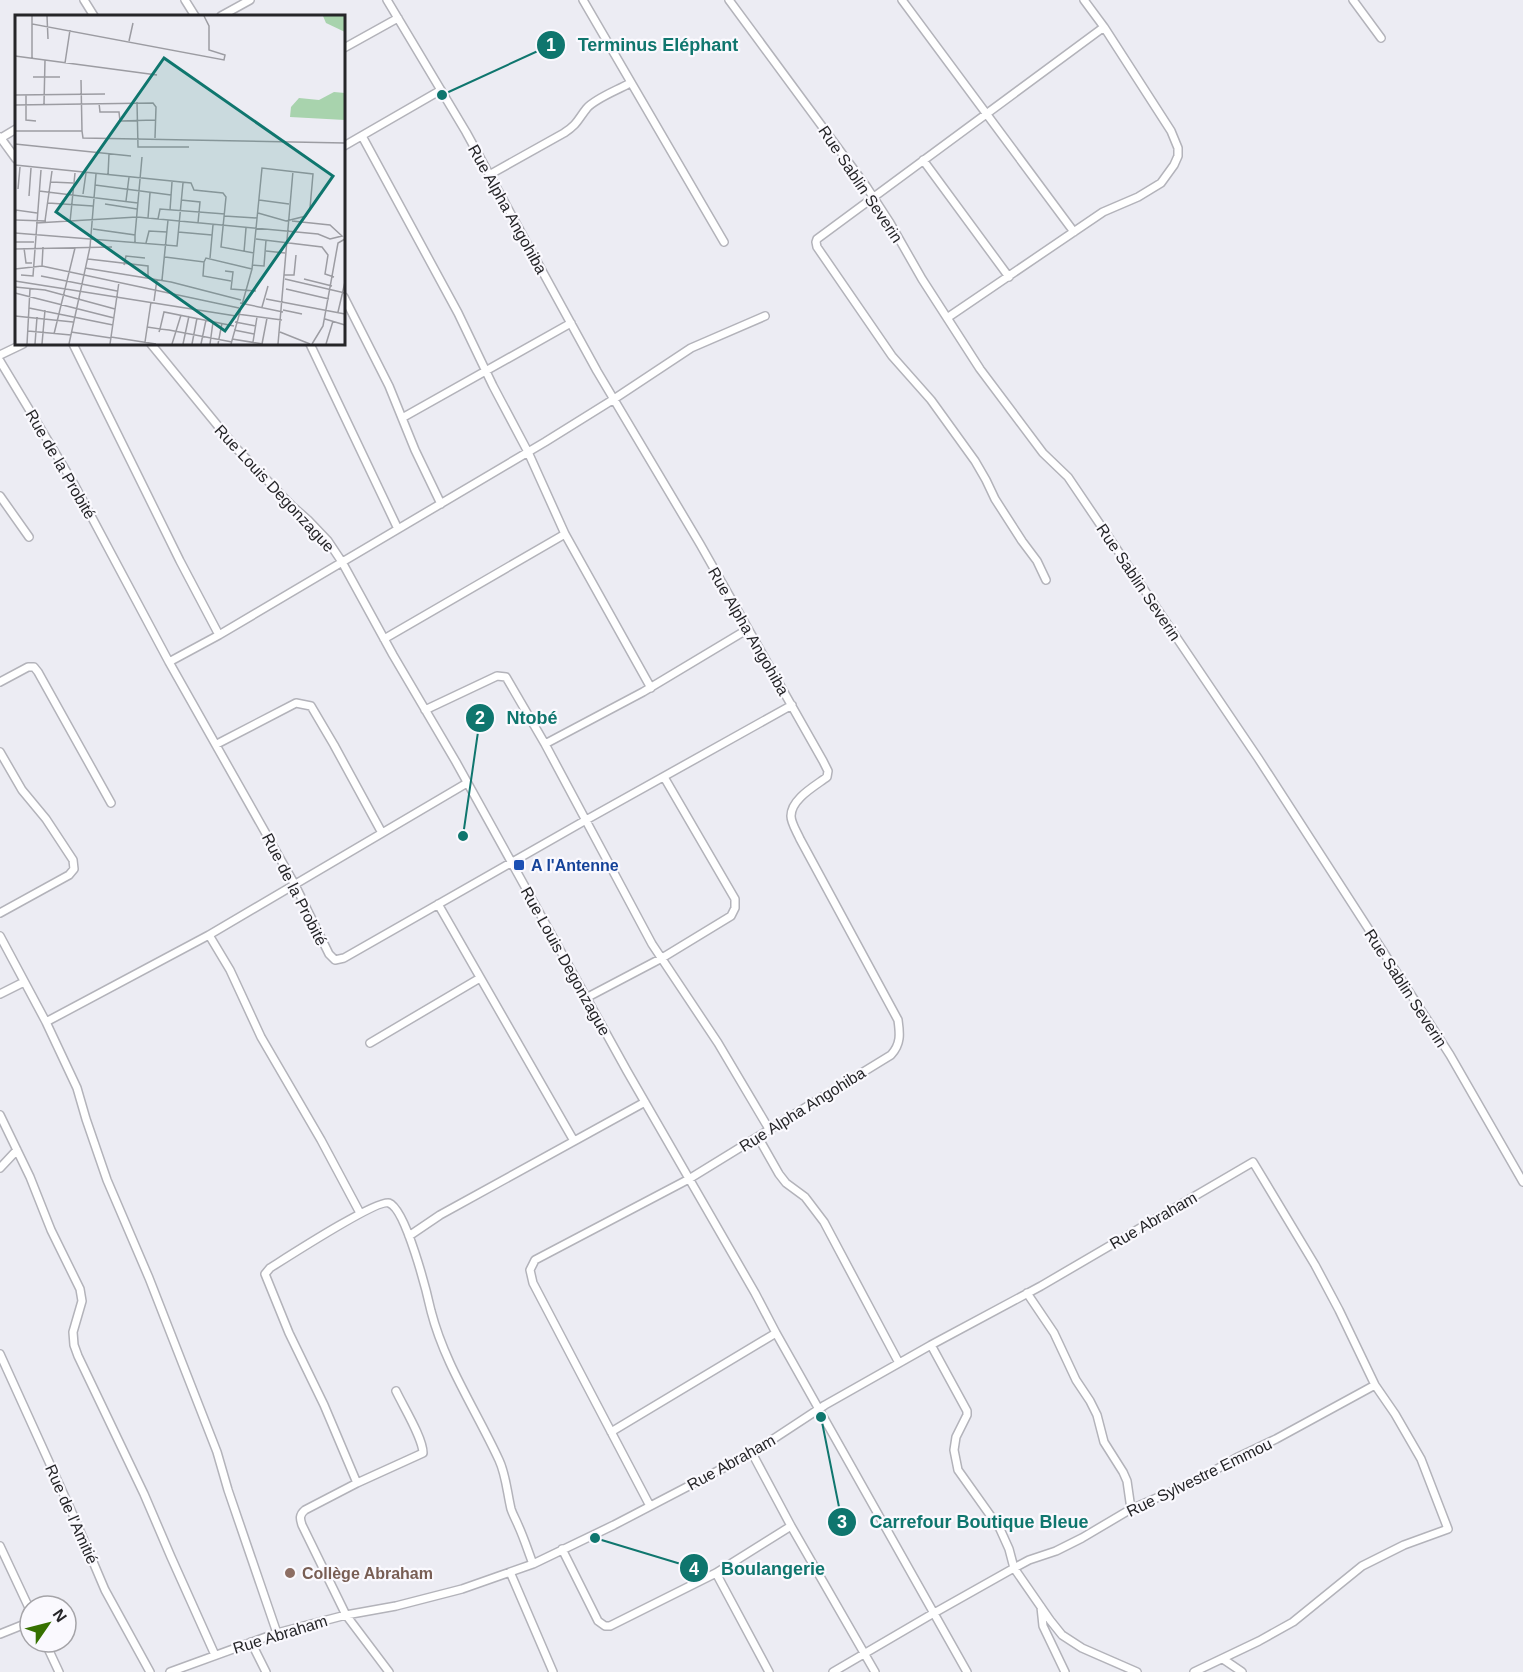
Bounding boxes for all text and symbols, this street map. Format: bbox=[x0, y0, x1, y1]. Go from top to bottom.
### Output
inset map bbox=[15, 15, 345, 345]
callout: Terminus Eléphant bbox=[536, 27, 751, 63]
text: 1 bbox=[546, 35, 556, 55]
text: Terminus Eléphant bbox=[578, 35, 738, 55]
street label: Rue Sablin Severin bbox=[815, 123, 906, 246]
street label: Rue Alpha Angohiba bbox=[465, 142, 550, 277]
street label: Rue de la Probité bbox=[22, 406, 99, 522]
street label: Rue Louis Degonzague bbox=[211, 421, 338, 555]
street label: Rue Sablin Severin bbox=[1093, 521, 1184, 644]
street label: Rue Alpha Angohiba bbox=[705, 564, 792, 698]
callout: Ntobé bbox=[465, 700, 570, 736]
text: 2 bbox=[475, 708, 485, 728]
text: Ntobé bbox=[507, 708, 558, 728]
street label: Rue de la Probité bbox=[259, 830, 330, 948]
place label: A l'Antenne bbox=[531, 857, 619, 874]
marker: A l'Antenne bbox=[512, 858, 526, 872]
street label: Rue Louis Degonzague bbox=[518, 884, 614, 1039]
street label: Rue Sablin Severin bbox=[1361, 926, 1450, 1050]
street label: Rue Alpha Angohiba bbox=[736, 1064, 868, 1155]
street label: Rue Abraham bbox=[1107, 1189, 1200, 1252]
street label: Rue Abraham bbox=[684, 1431, 778, 1494]
street label: Rue Sylvestre Emmou bbox=[1124, 1435, 1274, 1520]
street label: Rue de l'Amitié bbox=[42, 1462, 101, 1567]
callout: Carrefour Boutique Bleue bbox=[827, 1504, 1100, 1540]
text: 3 bbox=[837, 1512, 847, 1532]
text: Carrefour Boutique Bleue bbox=[869, 1512, 1089, 1532]
callout: Boulangerie bbox=[679, 1550, 837, 1586]
text: 4 bbox=[689, 1559, 699, 1579]
text: Boulangerie bbox=[721, 1559, 825, 1579]
place label: Collège Abraham bbox=[302, 1565, 433, 1582]
marker: Collège Abraham bbox=[283, 1566, 297, 1580]
north arrow bbox=[18, 1594, 78, 1654]
text: N bbox=[50, 1606, 70, 1625]
street label: Rue Abraham bbox=[231, 1612, 329, 1657]

